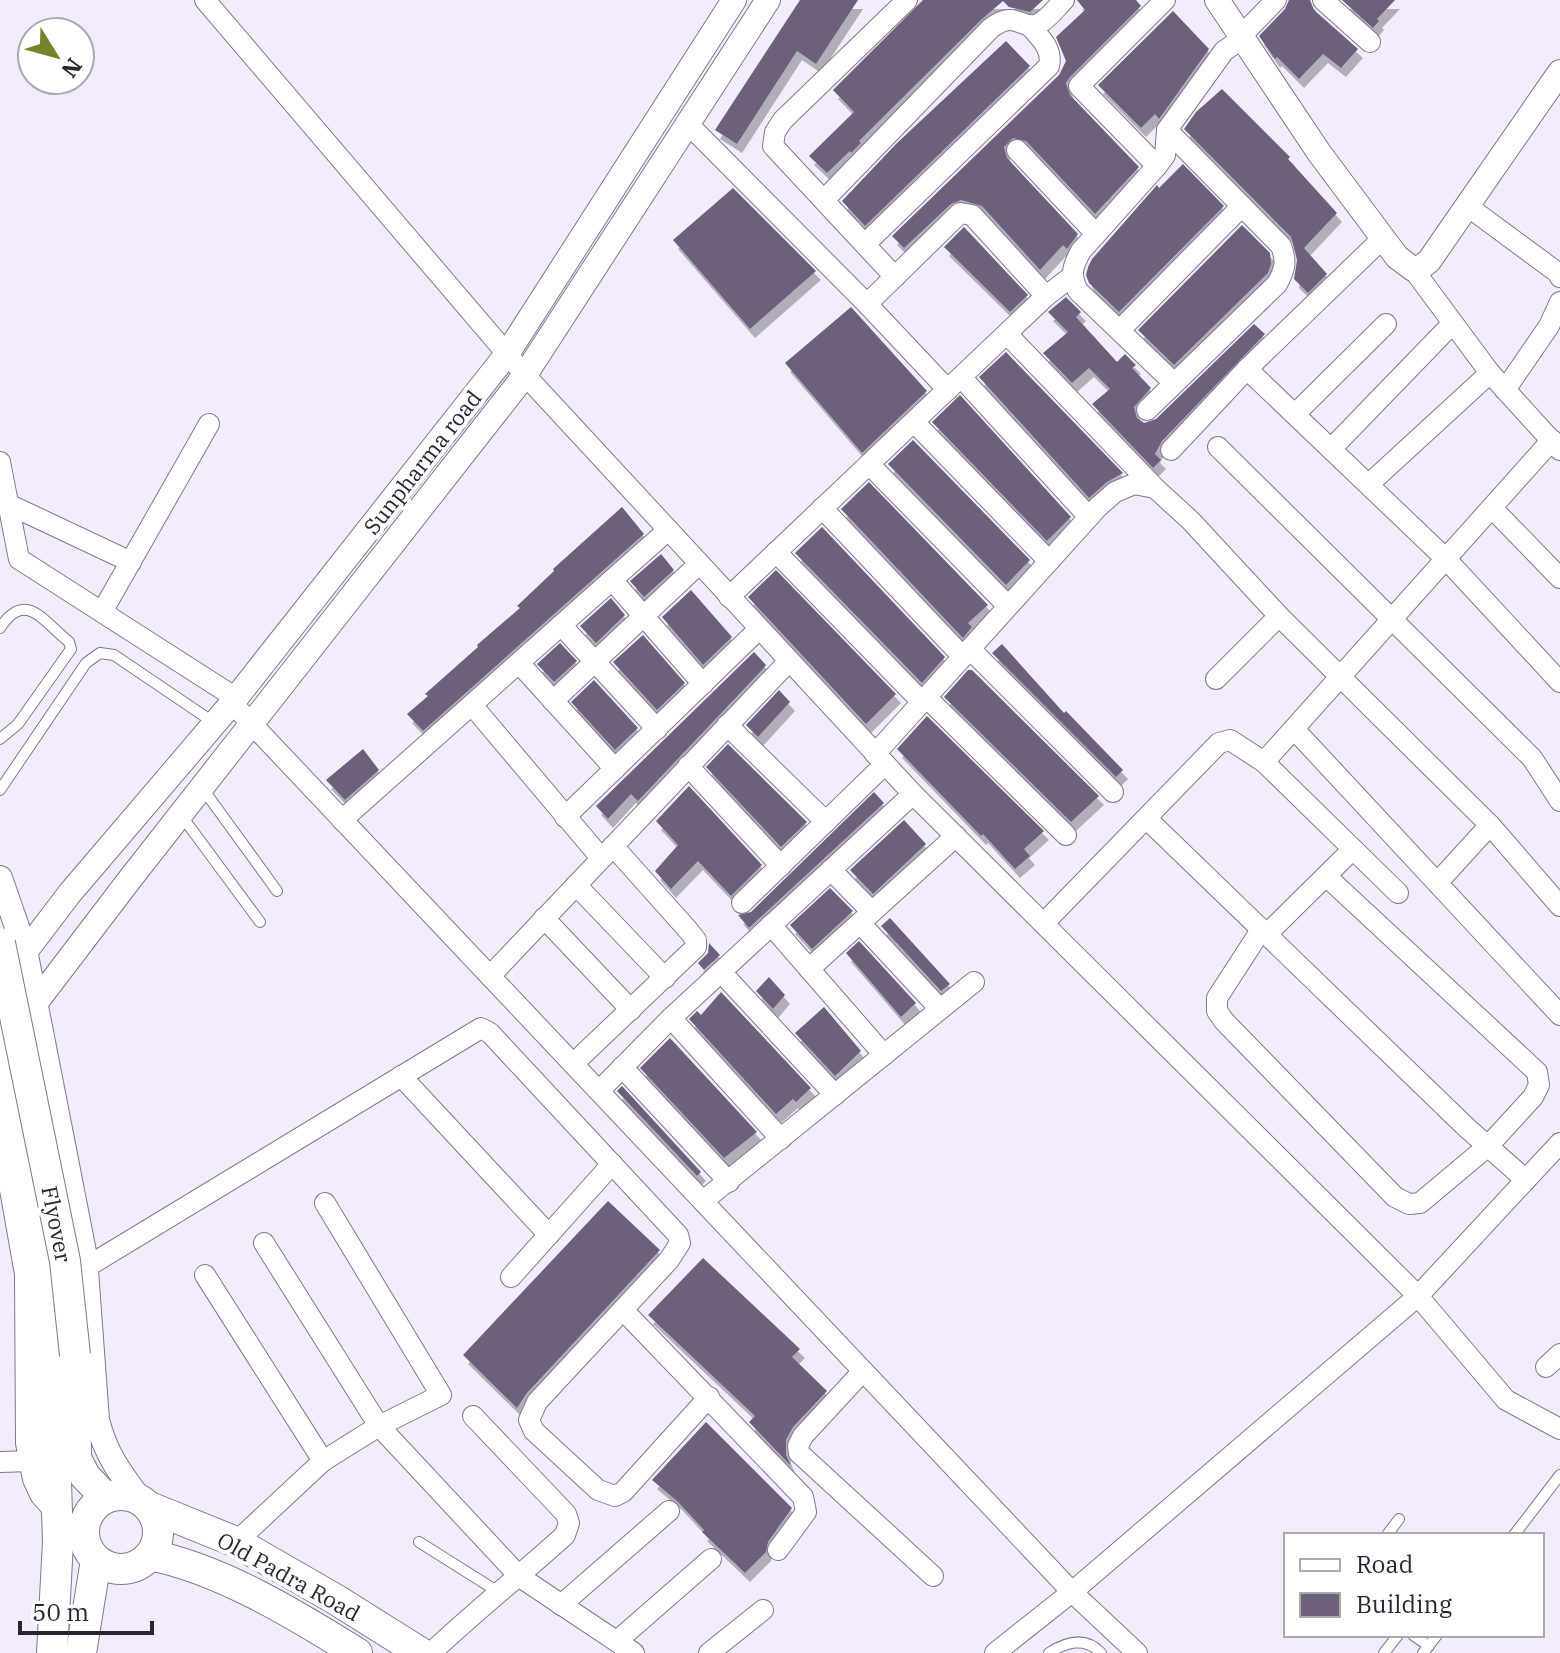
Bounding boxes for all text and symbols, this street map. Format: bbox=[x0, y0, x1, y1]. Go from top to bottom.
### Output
north arrow bbox=[16, 16, 96, 96]
text: N bbox=[56, 53, 89, 84]
street label: Sunpharma road bbox=[357, 384, 487, 540]
street label: Flyover bbox=[35, 1183, 79, 1265]
street label: Old Padra Road bbox=[212, 1525, 366, 1627]
legend bbox=[1284, 1533, 1544, 1637]
text: Road bbox=[1356, 1548, 1413, 1580]
scale bar bbox=[20, 1585, 152, 1635]
text: Building bbox=[1356, 1588, 1452, 1620]
text: 50 m bbox=[32, 1596, 89, 1628]

